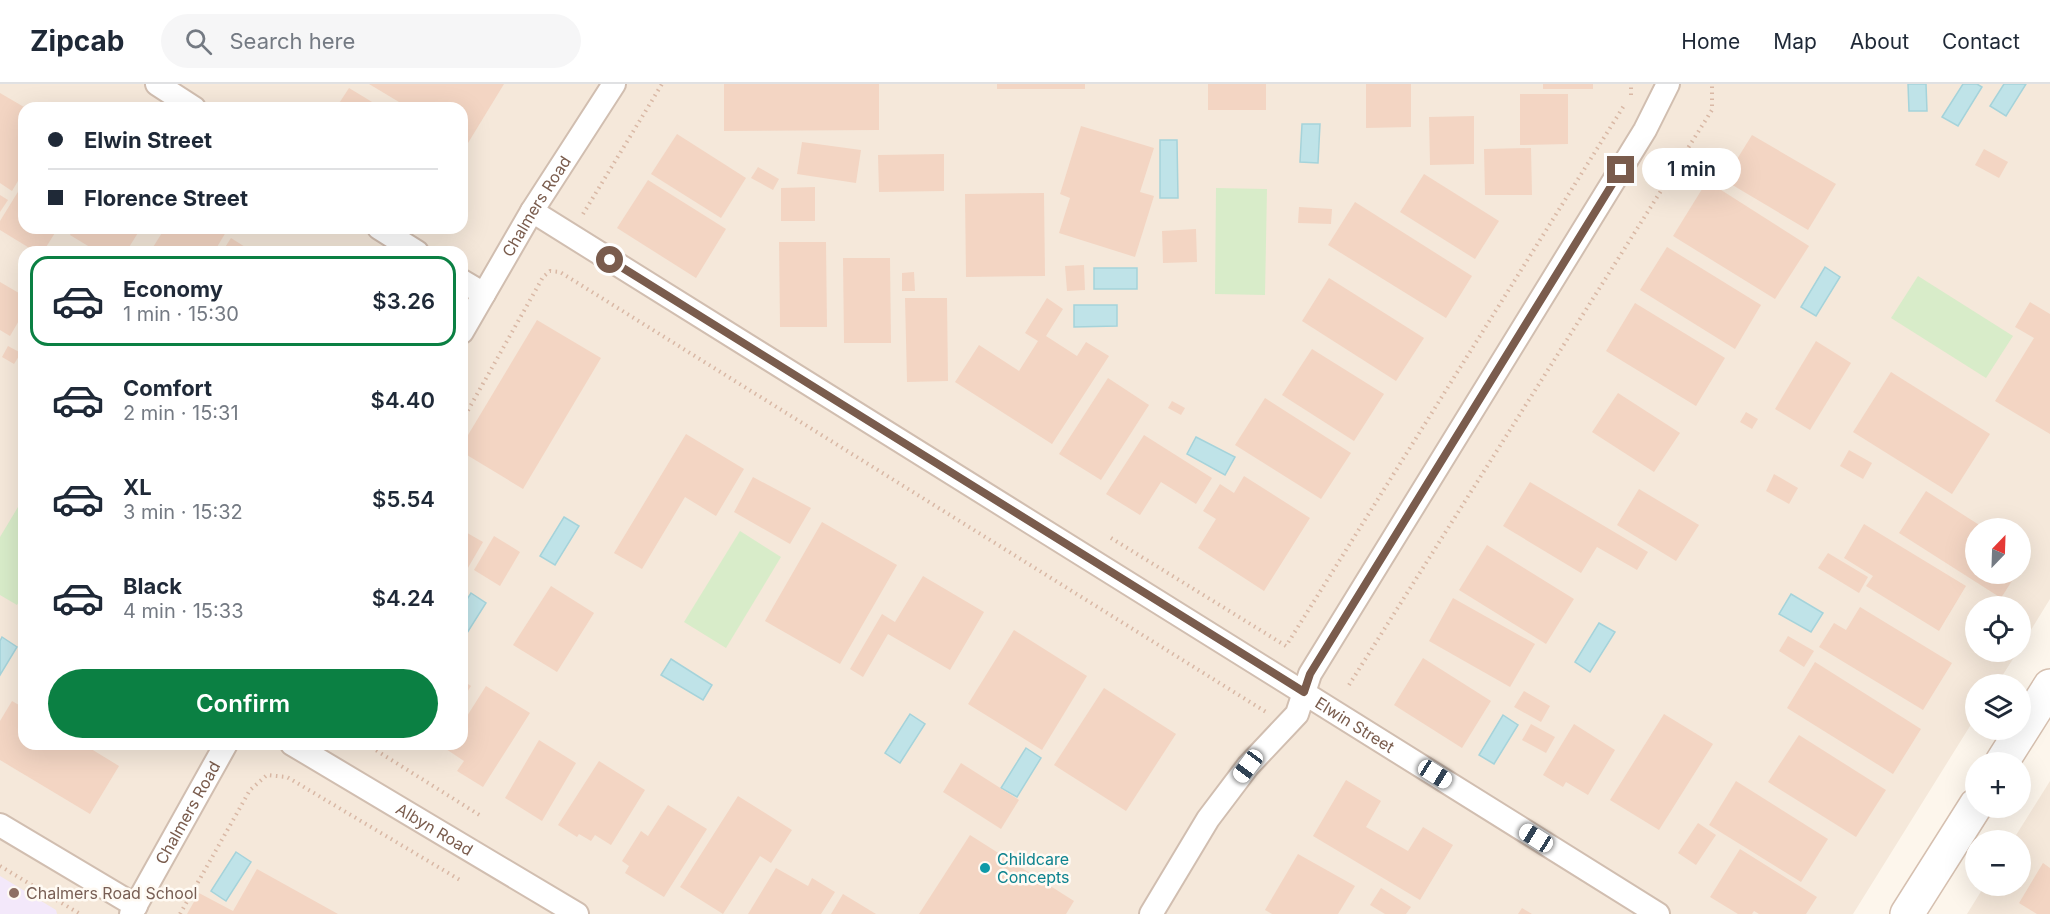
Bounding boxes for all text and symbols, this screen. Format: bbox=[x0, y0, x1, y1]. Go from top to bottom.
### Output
search box bbox=[161, 14, 581, 68]
text: Zipcab bbox=[30, 24, 125, 58]
icon: search bbox=[182, 25, 215, 58]
text: Search here bbox=[230, 28, 355, 54]
text: Home bbox=[1681, 29, 1740, 54]
text: Map bbox=[1773, 29, 1817, 54]
text: About bbox=[1850, 29, 1909, 54]
text: Contact bbox=[1942, 29, 2020, 54]
text: Elwin Street bbox=[84, 127, 212, 153]
callout: 1 min bbox=[1642, 149, 1741, 191]
street label: Chalmers Road bbox=[498, 152, 575, 260]
route end bbox=[1607, 156, 1634, 183]
text: 1 min bbox=[1667, 157, 1716, 181]
text: Florence Street bbox=[84, 185, 248, 211]
route start bbox=[596, 246, 623, 273]
icon: car bbox=[51, 274, 105, 328]
text: Economy bbox=[123, 276, 223, 302]
text: $3.26 bbox=[372, 288, 435, 314]
text: 1 min · 15:30 bbox=[123, 302, 239, 326]
icon: car bbox=[51, 373, 105, 427]
text: Comfort bbox=[123, 375, 212, 401]
text: $4.40 bbox=[371, 387, 435, 413]
text: 2 min · 15:31 bbox=[123, 401, 239, 425]
icon: car bbox=[51, 472, 105, 526]
text: XL bbox=[123, 474, 152, 500]
text: $5.54 bbox=[372, 486, 435, 512]
text: 3 min · 15:32 bbox=[123, 500, 243, 524]
north arrow bbox=[1965, 518, 2031, 584]
map controls bbox=[1965, 518, 2031, 896]
icon: car bbox=[51, 571, 105, 625]
text: Black bbox=[123, 573, 182, 599]
text: $4.24 bbox=[372, 585, 435, 611]
button: locate bbox=[1965, 596, 2031, 662]
text: 4 min · 15:33 bbox=[123, 599, 244, 623]
button: Confirm bbox=[48, 669, 438, 738]
button: layers bbox=[1965, 674, 2031, 740]
street label: Elwin Street bbox=[1312, 693, 1398, 757]
car bbox=[1230, 746, 1266, 786]
button: + bbox=[1965, 752, 2031, 818]
car bbox=[1415, 757, 1455, 791]
street label: Chalmers Road bbox=[151, 758, 224, 868]
street label: Albyn Road bbox=[393, 798, 477, 860]
car bbox=[1516, 821, 1556, 855]
button: − bbox=[1965, 830, 2031, 896]
place label: Childcare Concepts bbox=[997, 849, 1070, 887]
marker: Childcare Concepts bbox=[978, 861, 992, 875]
place label: Chalmers Road School bbox=[26, 883, 197, 903]
marker: Chalmers Road School bbox=[7, 886, 21, 900]

